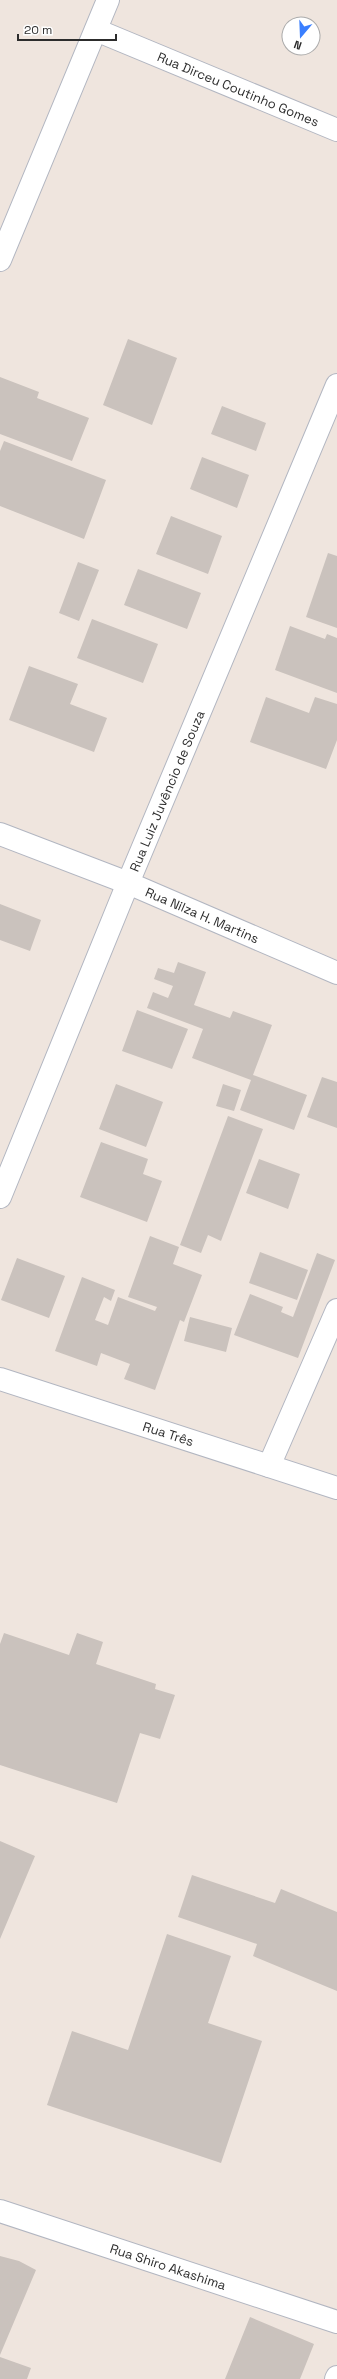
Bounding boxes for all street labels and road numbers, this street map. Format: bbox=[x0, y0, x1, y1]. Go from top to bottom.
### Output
street label: Rua Dirceu Coutinho Gomes bbox=[155, 48, 322, 131]
street label: Rua Luiz Juvêncio de Souza bbox=[126, 707, 209, 874]
street label: Rua Nilza H. Martins bbox=[143, 884, 262, 947]
street label: Rua Três bbox=[141, 1418, 196, 1450]
street label: Rua Shiro Akashima bbox=[108, 2240, 229, 2294]

